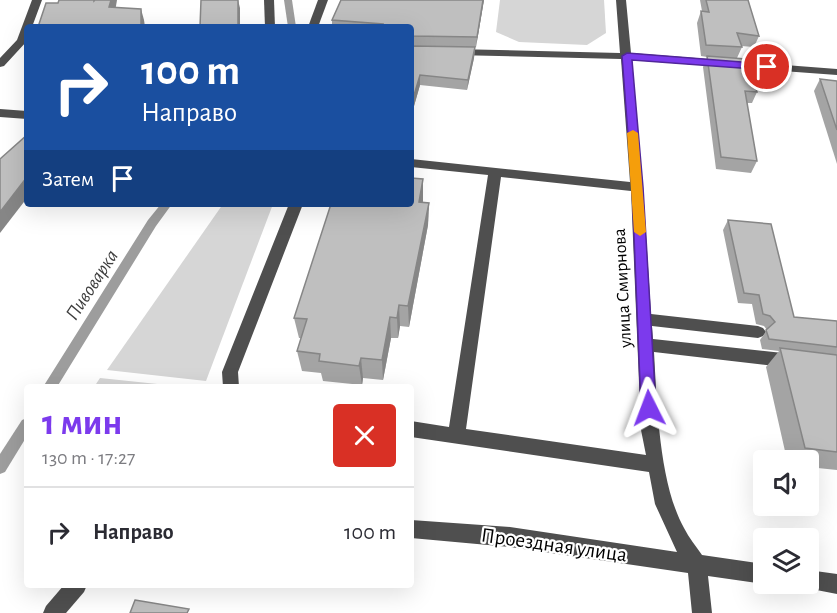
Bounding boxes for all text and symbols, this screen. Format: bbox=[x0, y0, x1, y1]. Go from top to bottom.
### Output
pin bbox=[741, 41, 792, 92]
icon: right bbox=[42, 48, 120, 126]
text: 100 m bbox=[141, 50, 240, 92]
icon: arrive bbox=[750, 50, 783, 83]
text: Направо bbox=[141, 99, 237, 126]
icon: arrive bbox=[106, 162, 139, 195]
text: Затем bbox=[42, 168, 94, 190]
street label: улица Смирнова bbox=[611, 228, 635, 349]
water label: Пивоварка bbox=[62, 246, 122, 324]
position arrow bbox=[617, 376, 681, 440]
button: close bbox=[333, 404, 396, 467]
text: 1 мин bbox=[42, 405, 122, 441]
text: 130 m · 17:27 bbox=[42, 448, 135, 468]
map controls bbox=[753, 450, 819, 594]
button: sound bbox=[753, 450, 819, 516]
icon: right bbox=[42, 516, 75, 549]
text: Направо bbox=[93, 521, 174, 543]
text: 100 m bbox=[344, 521, 396, 543]
street label: Проездная улица bbox=[480, 524, 629, 566]
button: layers bbox=[753, 528, 819, 594]

